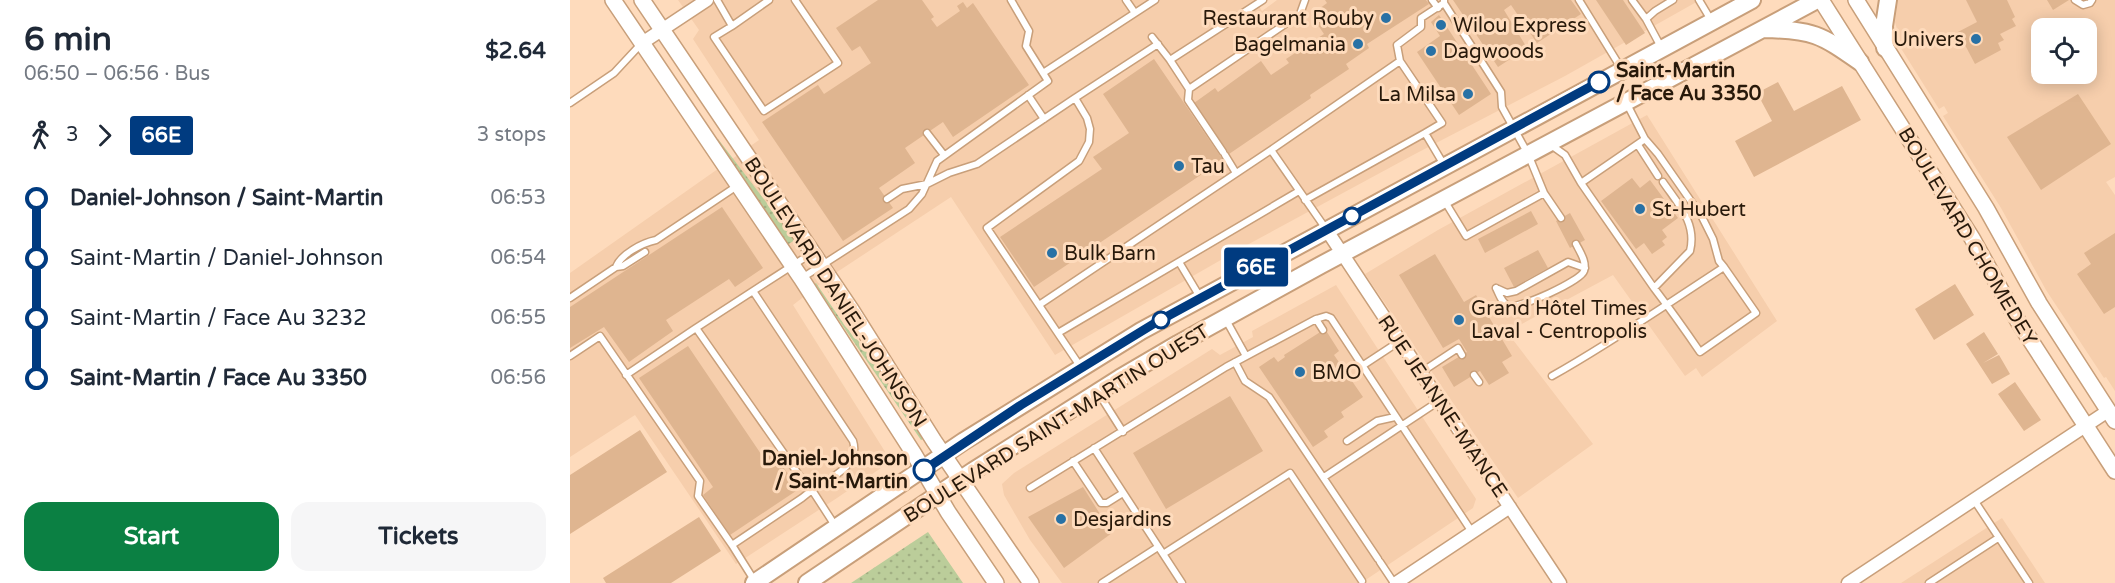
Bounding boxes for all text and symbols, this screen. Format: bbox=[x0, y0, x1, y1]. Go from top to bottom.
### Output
place label: Restaurant Rouby bbox=[1202, 7, 1374, 31]
marker: Restaurant Rouby bbox=[1379, 11, 1393, 25]
place label: Wilou Express bbox=[1453, 14, 1587, 38]
marker: Wilou Express bbox=[1434, 18, 1448, 32]
map controls bbox=[2031, 18, 2097, 84]
button: locate bbox=[2031, 18, 2097, 84]
text: 6 min bbox=[24, 20, 112, 59]
place label: Univers bbox=[1893, 28, 1964, 52]
marker: Univers bbox=[1969, 32, 1983, 46]
place label: Bagelmania bbox=[1234, 33, 1346, 57]
marker: Bagelmania bbox=[1351, 37, 1365, 51]
text: $2.64 bbox=[485, 38, 546, 64]
place label: Dagwoods bbox=[1443, 40, 1544, 64]
marker: Dagwoods bbox=[1424, 44, 1438, 58]
place label: Saint-Martin / Face Au 3350 bbox=[1616, 59, 1762, 106]
text: 06:50 – 06:56 · Bus bbox=[24, 62, 210, 86]
marker: Saint-Martin / Face Au 3350 bbox=[1588, 71, 1610, 93]
place label: La Milsa bbox=[1378, 83, 1456, 107]
marker: La Milsa bbox=[1461, 87, 1475, 101]
icon: walk bbox=[24, 119, 57, 152]
icon: forward bbox=[88, 119, 121, 152]
text: 3 bbox=[66, 123, 79, 147]
text: 66E bbox=[142, 123, 181, 148]
text: 3 stops bbox=[477, 123, 546, 147]
street label: BOULEVARD CHOMEDEY bbox=[1893, 123, 2042, 350]
street label: BOULEVARD DANIEL-JOHNSON bbox=[739, 153, 932, 432]
place label: Tau bbox=[1191, 155, 1225, 179]
marker: Tau bbox=[1172, 159, 1186, 173]
text: Daniel-Johnson / Saint-Martin bbox=[70, 185, 383, 211]
text: 06:53 bbox=[491, 186, 546, 210]
place label: St-Hubert bbox=[1652, 198, 1746, 222]
marker: St-Hubert bbox=[1633, 202, 1647, 216]
unlabelled marker bbox=[1343, 207, 1361, 225]
place label: Bulk Barn bbox=[1064, 242, 1156, 266]
text: Saint-Martin / Daniel-Johnson bbox=[70, 245, 383, 271]
text: 06:54 bbox=[491, 246, 546, 270]
marker: Bulk Barn bbox=[1045, 246, 1059, 260]
line badge: 66E bbox=[1222, 248, 1290, 286]
text: 66E bbox=[1236, 255, 1276, 280]
place label: Grand Hôtel Times Laval - Centropolis bbox=[1471, 297, 1647, 344]
text: Saint-Martin / Face Au 3232 bbox=[70, 305, 367, 331]
text: 06:55 bbox=[491, 306, 546, 330]
unlabelled marker bbox=[1152, 311, 1170, 329]
street label: RUE JEANNE-MANCE bbox=[1372, 311, 1512, 502]
marker: Grand Hôtel Times Laval - Centropolis bbox=[1452, 313, 1466, 327]
street label: BOULEVARD SAINT-MARTIN OUEST bbox=[899, 319, 1214, 528]
place label: BMO bbox=[1312, 361, 1361, 385]
text: Saint-Martin / Face Au 3350 bbox=[70, 365, 367, 391]
marker: BMO bbox=[1293, 365, 1307, 379]
text: 06:56 bbox=[491, 366, 546, 390]
place label: Daniel-Johnson / Saint-Martin bbox=[762, 447, 908, 494]
marker: Daniel-Johnson / Saint-Martin bbox=[913, 459, 935, 481]
button: Start bbox=[24, 502, 279, 571]
button: Tickets bbox=[291, 502, 546, 571]
place label: Desjardins bbox=[1073, 508, 1172, 532]
marker: Desjardins bbox=[1054, 512, 1068, 526]

